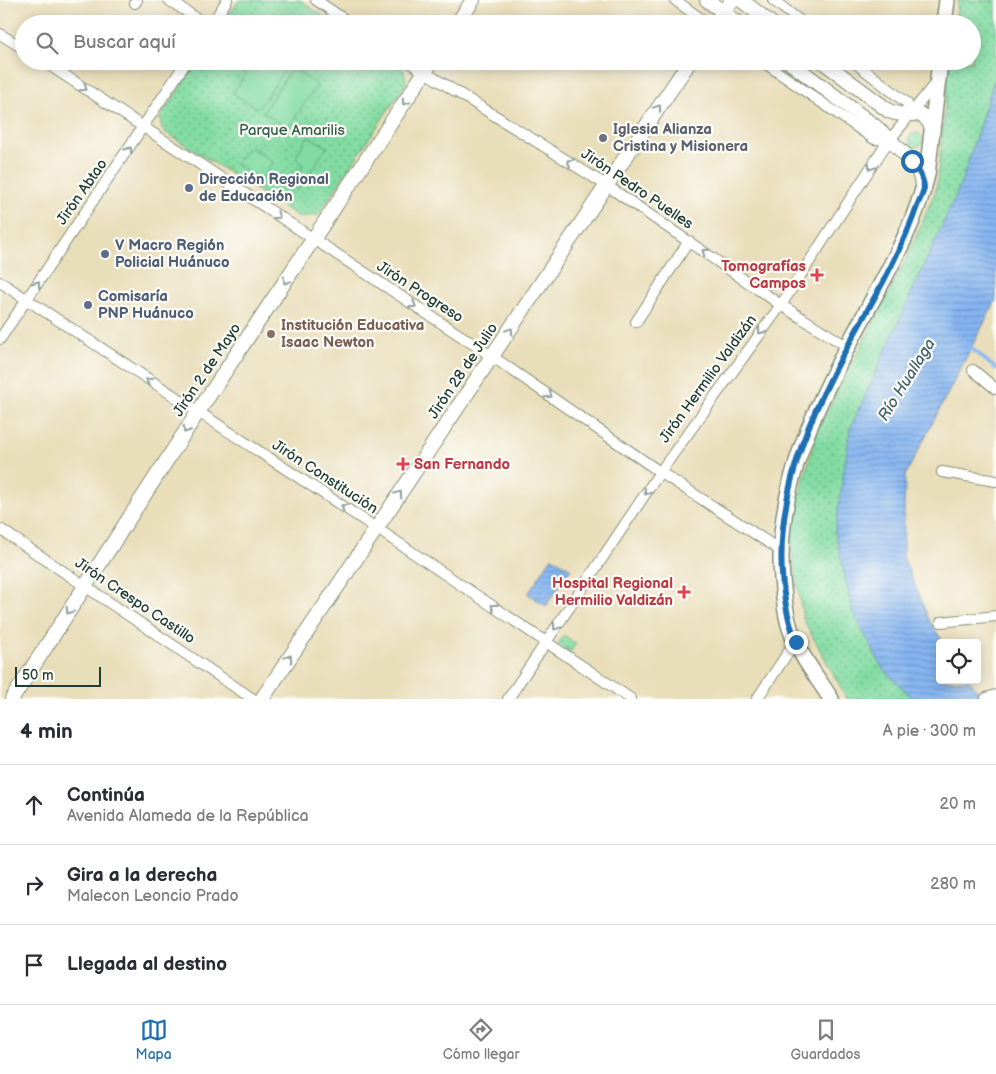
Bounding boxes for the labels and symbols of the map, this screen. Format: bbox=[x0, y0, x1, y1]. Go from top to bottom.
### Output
one-way arrow bbox=[78, 82, 87, 91]
one-way arrow bbox=[402, 96, 411, 106]
one-way arrow bbox=[652, 104, 661, 114]
place label: Iglesia Alianza Cristina y Misionera bbox=[613, 120, 748, 156]
park label: Parque Amarilis bbox=[239, 121, 345, 140]
marker: Iglesia Alianza Cristina y Misionera bbox=[597, 132, 609, 144]
street label: Jirón Pedro Puelles bbox=[577, 144, 697, 234]
one-way arrow bbox=[123, 146, 132, 156]
route start bbox=[901, 150, 924, 173]
street label: Jirón Abtao bbox=[52, 155, 112, 229]
one-way arrow bbox=[566, 159, 575, 169]
one-way arrow bbox=[868, 162, 877, 171]
place label: Dirección Regional de Educación bbox=[199, 170, 329, 206]
marker: Dirección Regional de Educación bbox=[183, 182, 195, 194]
one-way arrow bbox=[272, 210, 281, 219]
place label: V Macro Región Policial Huánuco bbox=[115, 236, 230, 272]
marker: V Macro Región Policial Huánuco bbox=[99, 248, 111, 260]
one-way arrow bbox=[701, 249, 710, 258]
street label: Jirón Progreso bbox=[373, 257, 467, 327]
place label: Tomografías Campos bbox=[721, 257, 806, 293]
marker: Tomografías Campos bbox=[810, 268, 824, 282]
one-way arrow bbox=[283, 275, 292, 284]
one-way arrow bbox=[31, 280, 40, 289]
place label: Comisaría PNP Huánuco bbox=[98, 287, 194, 323]
marker: Comisaría PNP Huánuco bbox=[82, 299, 94, 311]
one-way arrow bbox=[408, 299, 417, 308]
street label: Jirón Hermilio Valdizán bbox=[655, 311, 761, 447]
place label: Institución Educativa Isaac Newton bbox=[281, 316, 424, 352]
street label: Jirón 28 de Julio bbox=[424, 319, 502, 423]
street label: Jirón 2 de Mayo bbox=[169, 320, 245, 420]
one-way arrow bbox=[758, 325, 767, 335]
one-way arrow bbox=[504, 327, 513, 337]
marker: Institución Educativa Isaac Newton bbox=[265, 328, 277, 340]
water label: Río Huallaga bbox=[874, 335, 940, 425]
one-way arrow bbox=[146, 378, 155, 387]
one-way arrow bbox=[543, 389, 553, 398]
one-way arrow bbox=[183, 425, 192, 434]
street label: Jirón Constitución bbox=[269, 436, 381, 518]
place label: San Fernando bbox=[414, 455, 510, 474]
marker: San Fernando bbox=[396, 457, 410, 471]
one-way arrow bbox=[644, 486, 653, 496]
one-way arrow bbox=[393, 491, 402, 500]
one-way arrow bbox=[341, 504, 350, 514]
street label: Jirón Crespo Castillo bbox=[71, 554, 199, 648]
place label: Hospital Regional Hermilio Valdizán bbox=[552, 574, 673, 610]
marker: Hospital Regional Hermilio Valdizán bbox=[677, 585, 691, 599]
one-way arrow bbox=[490, 604, 500, 613]
one-way arrow bbox=[65, 605, 75, 614]
one-way arrow bbox=[553, 621, 562, 631]
route end bbox=[785, 631, 808, 654]
one-way arrow bbox=[283, 655, 292, 664]
scale bar bbox=[15, 664, 101, 687]

